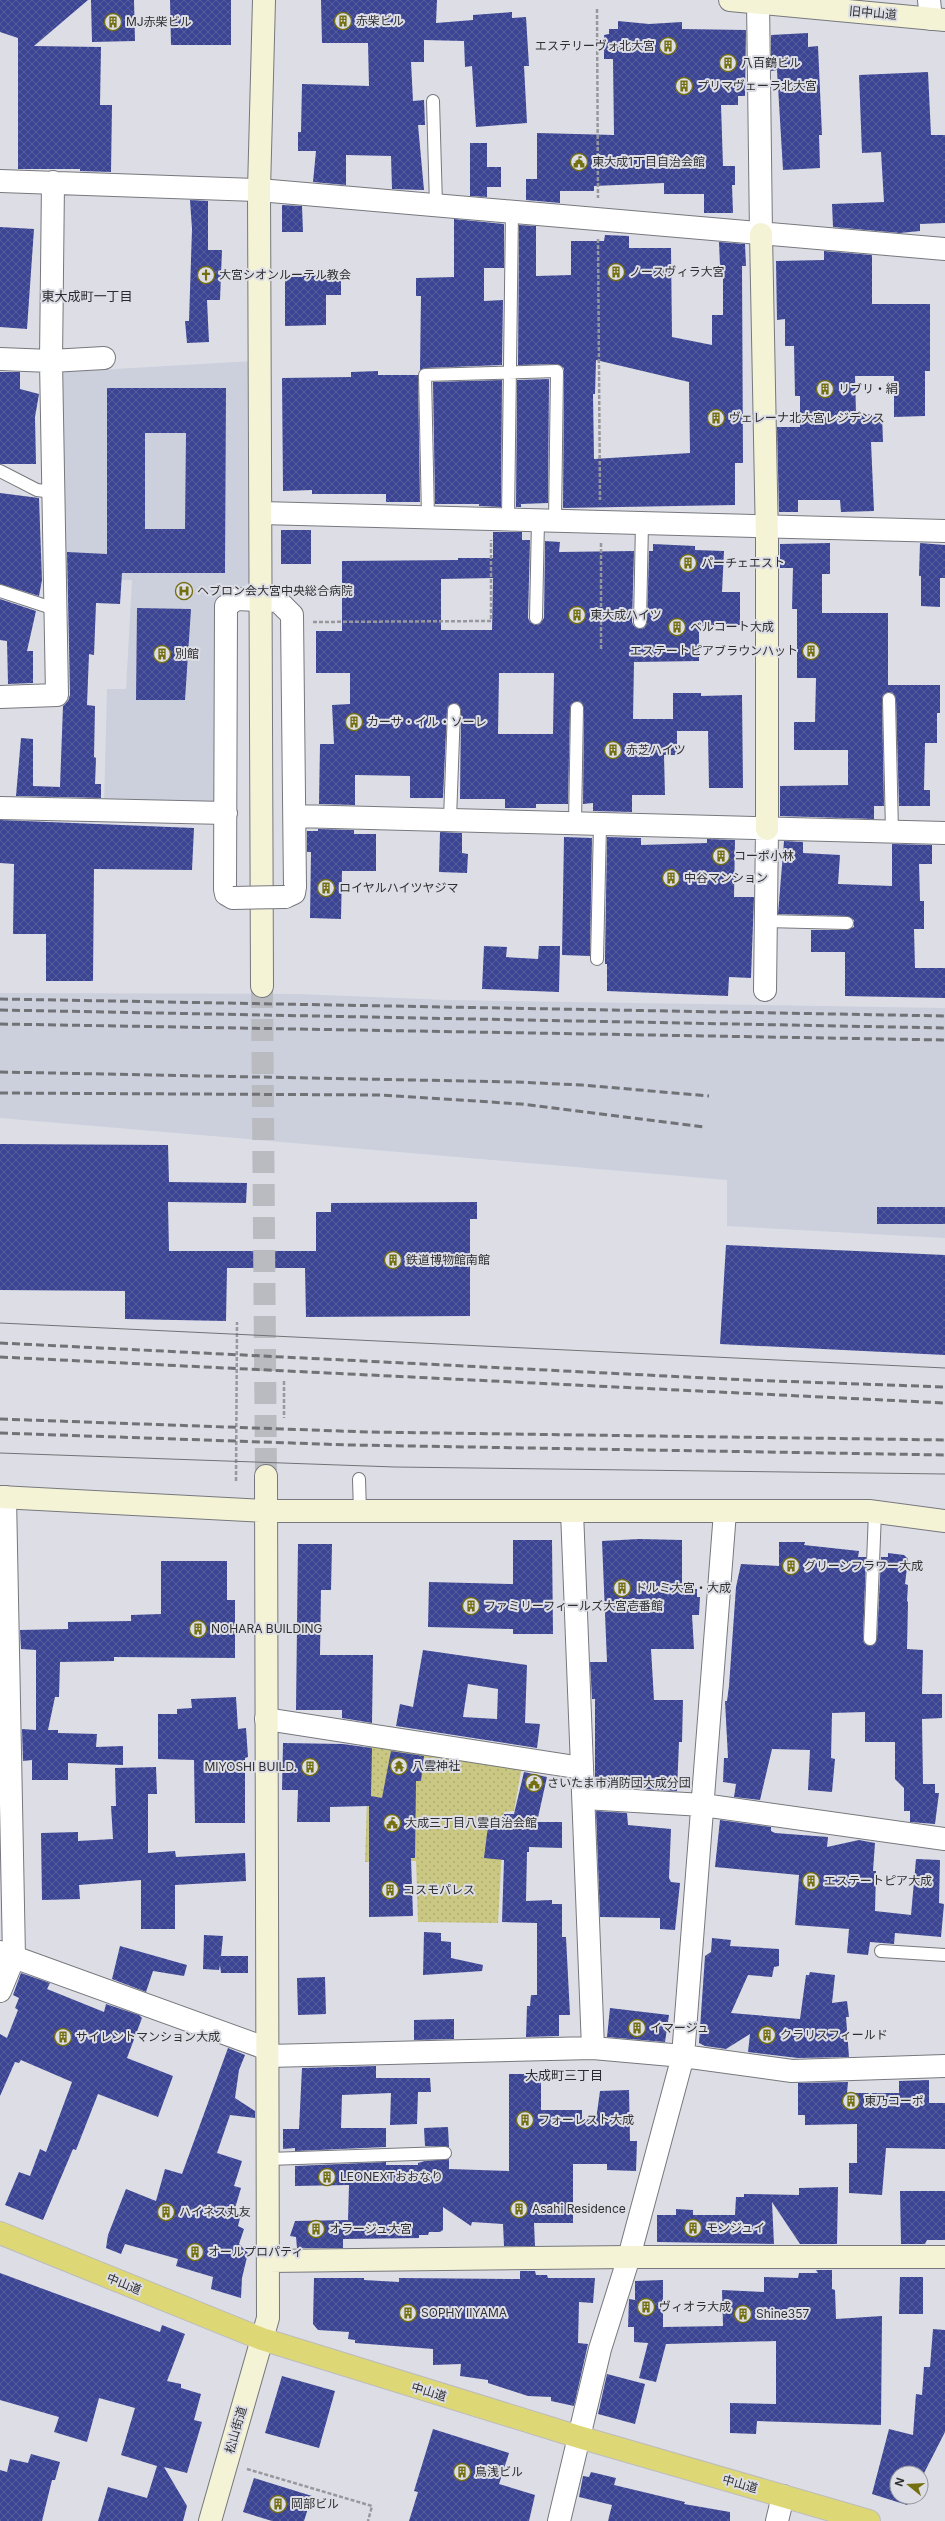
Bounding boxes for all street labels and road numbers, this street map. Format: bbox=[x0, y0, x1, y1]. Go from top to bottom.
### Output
street label: 旧中山道 bbox=[848, 3, 898, 22]
street label: 中山道 bbox=[105, 2270, 144, 2297]
street label: 中山道 bbox=[410, 2379, 449, 2404]
street label: 松山街道 bbox=[222, 2405, 249, 2455]
street label: 中山道 bbox=[721, 2471, 760, 2496]

